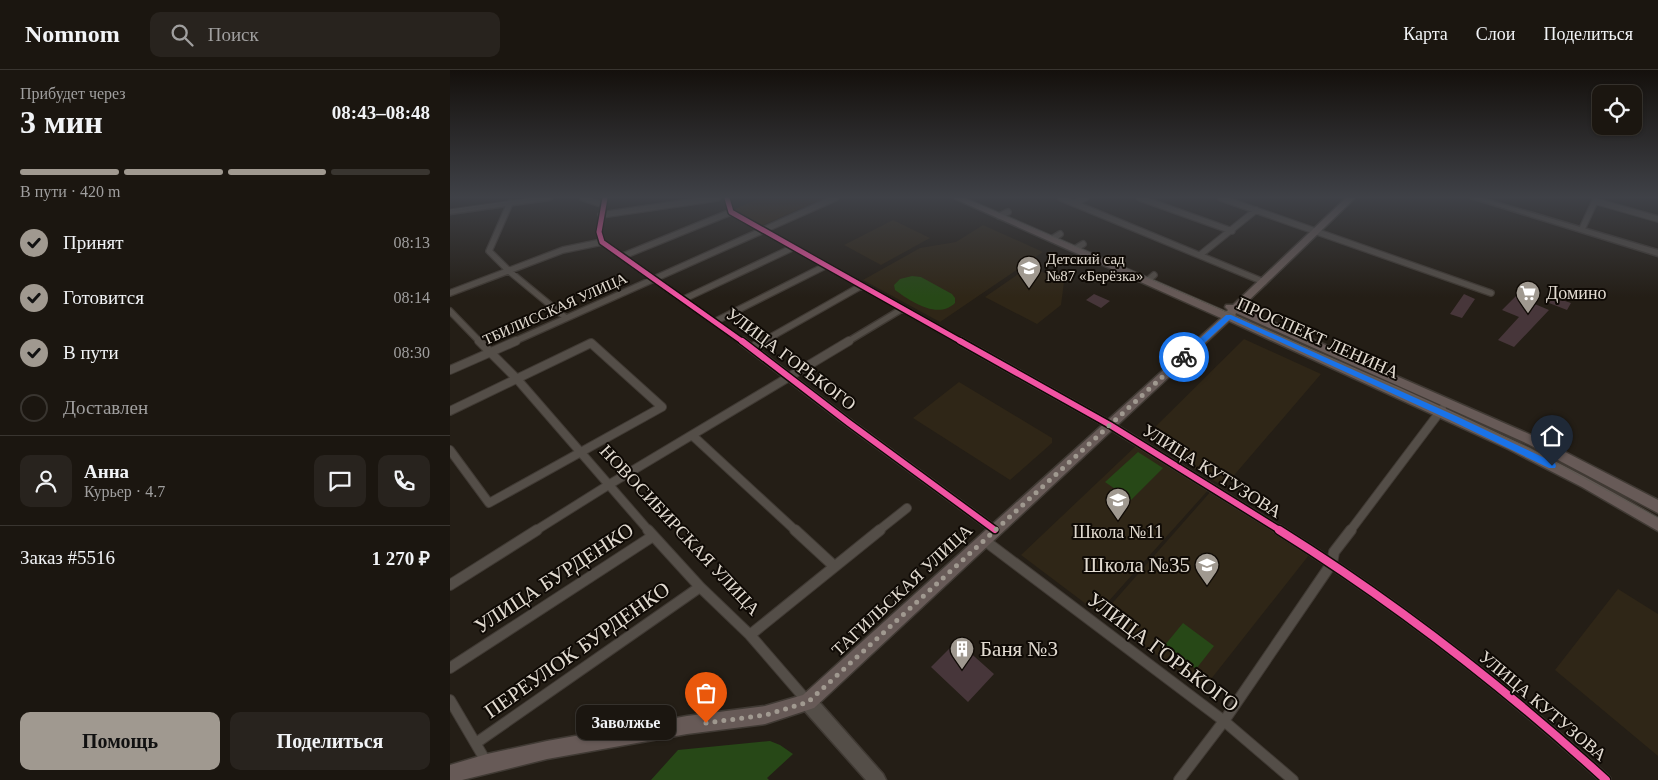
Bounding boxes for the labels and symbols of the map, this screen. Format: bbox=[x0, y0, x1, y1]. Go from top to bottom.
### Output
place label: Детский сад №87 «Берёзка» bbox=[1046, 251, 1143, 284]
school or university icon: Детский сад №87 «Берёзка» bbox=[1016, 255, 1042, 289]
street label: ТБИЛИССКАЯ УЛИЦА bbox=[481, 270, 630, 348]
supermarket icon: Домино bbox=[1515, 280, 1541, 314]
place label: Домино bbox=[1546, 283, 1607, 303]
street label: ПРОСПЕКТ ЛЕНИНА bbox=[1234, 293, 1402, 383]
street label: УЛИЦА ГОРЬКОГО bbox=[722, 304, 860, 414]
courier bbox=[1159, 332, 1209, 382]
pin bbox=[1531, 415, 1573, 466]
street label: УЛИЦА КУТУЗОВА bbox=[1139, 420, 1285, 522]
street label: НОВОСИБИРСКАЯ УЛИЦА bbox=[596, 441, 764, 619]
school or university icon: Школа №11 bbox=[1105, 487, 1131, 521]
street label: УЛИЦА БУРДЕНКО bbox=[470, 518, 638, 638]
street label: ТАГИЛЬСКАЯ УЛИЦА bbox=[828, 520, 976, 660]
place label: Школа №11 bbox=[1073, 522, 1163, 542]
school or university icon: Школа №35 bbox=[1194, 552, 1220, 586]
place label: Школа №35 bbox=[1083, 553, 1190, 577]
street label: ПЕРЕУЛОК БУРДЕНКО bbox=[480, 577, 674, 723]
street label: УЛИЦА ГОРЬКОГО bbox=[1083, 587, 1243, 717]
building icon: Баня №3 bbox=[949, 636, 975, 670]
place label: Баня №3 bbox=[980, 637, 1058, 661]
street label: УЛИЦА КУТУЗОВА bbox=[1475, 647, 1611, 765]
pin bbox=[685, 672, 727, 723]
callout: Заволжье bbox=[576, 706, 676, 740]

